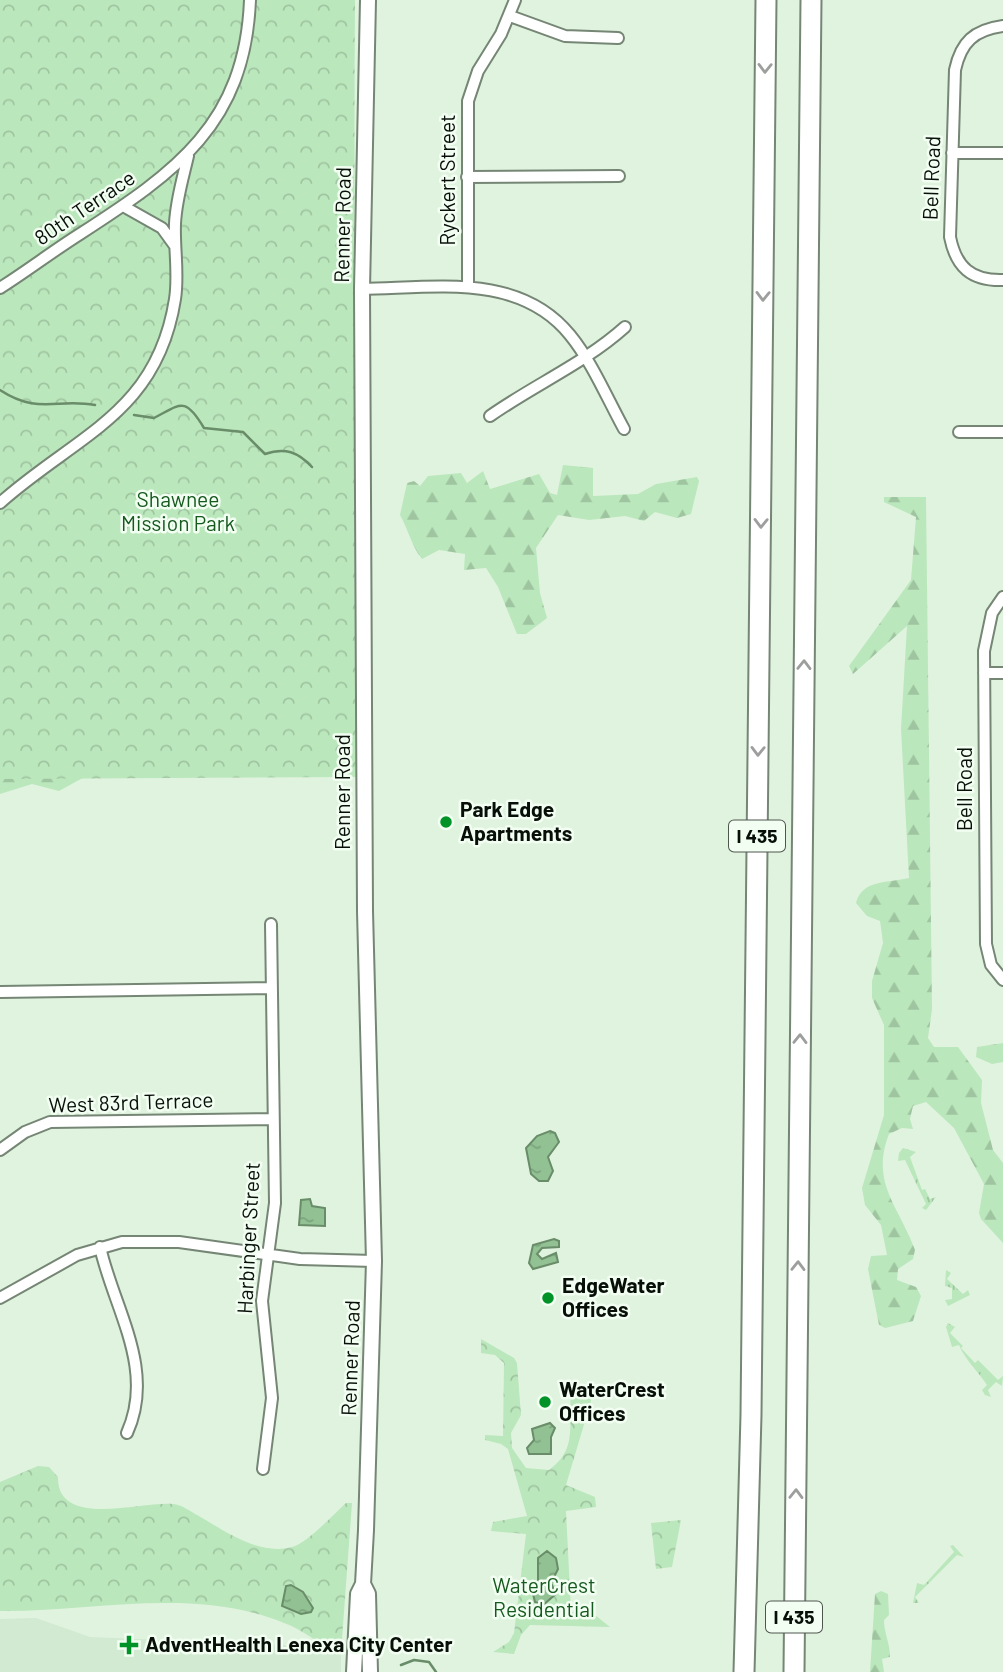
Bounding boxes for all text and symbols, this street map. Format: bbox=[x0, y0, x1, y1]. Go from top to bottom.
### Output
one-way arrow bbox=[757, 63, 773, 74]
street label: Ryckert Street bbox=[434, 114, 459, 246]
street label: Bell Road bbox=[917, 135, 944, 221]
street label: 80th Terrace bbox=[29, 164, 139, 249]
street label: Renner Road bbox=[328, 167, 355, 283]
one-way arrow bbox=[755, 291, 771, 301]
park label: Shawnee Mission Park bbox=[121, 486, 235, 535]
one-way arrow bbox=[753, 518, 768, 529]
one-way arrow bbox=[796, 659, 812, 669]
street label: Renner Road bbox=[329, 734, 354, 850]
one-way arrow bbox=[750, 746, 766, 756]
street label: Bell Road bbox=[951, 747, 976, 831]
place label: Park Edge Apartments bbox=[460, 796, 572, 845]
marker: Park Edge Apartments bbox=[438, 814, 454, 830]
road number: I 435 bbox=[729, 820, 785, 852]
one-way arrow bbox=[793, 1033, 808, 1044]
street label: West 83rd Terrace bbox=[48, 1086, 214, 1117]
street label: Harbinger Street bbox=[231, 1161, 264, 1314]
one-way arrow bbox=[790, 1261, 806, 1271]
place label: EdgeWater Offices bbox=[562, 1272, 665, 1321]
marker: EdgeWater Offices bbox=[540, 1290, 556, 1306]
street label: Renner Road bbox=[335, 1300, 364, 1416]
place label: WaterCrest Offices bbox=[559, 1376, 665, 1425]
marker: WaterCrest Offices bbox=[537, 1394, 553, 1410]
one-way arrow bbox=[788, 1488, 804, 1499]
park label: WaterCrest Residential bbox=[492, 1572, 596, 1621]
road number: I 435 bbox=[766, 1602, 822, 1632]
place label: AdventHealth Lenexa City Center bbox=[145, 1631, 453, 1656]
marker: AdventHealth Lenexa City Center bbox=[119, 1635, 139, 1655]

